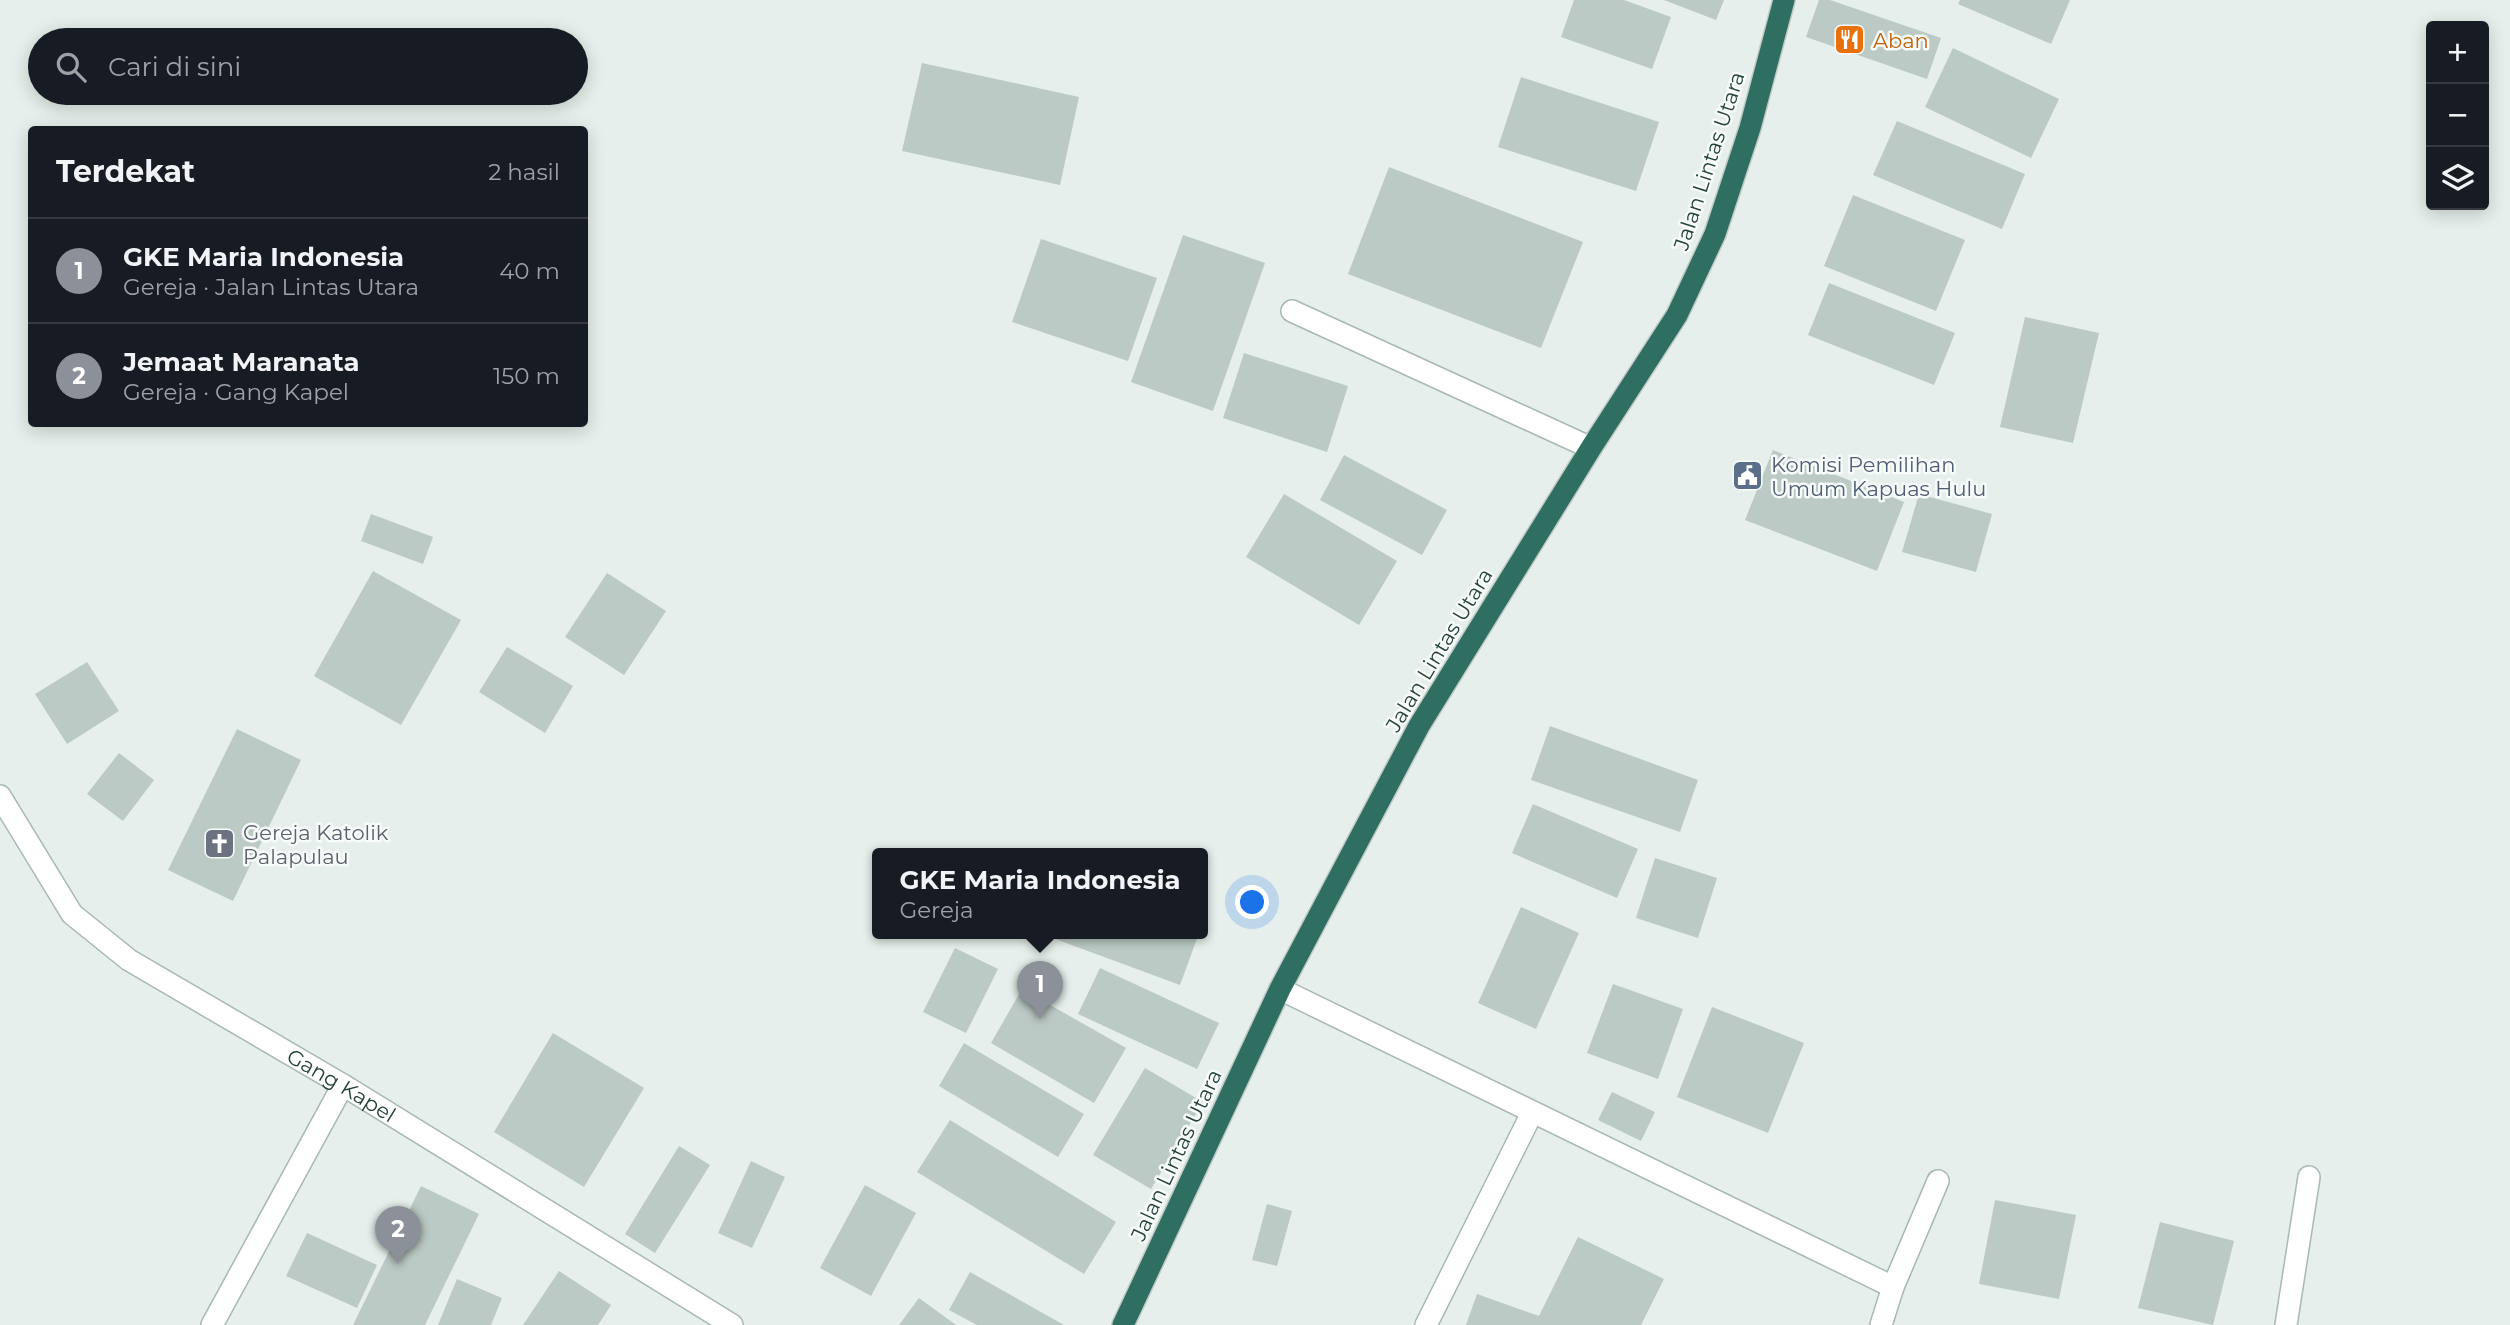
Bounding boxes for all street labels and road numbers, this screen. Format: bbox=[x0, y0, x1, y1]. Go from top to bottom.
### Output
street label: Jalan Lintas Utara bbox=[1668, 69, 1750, 254]
street label: Jalan Lintas Utara bbox=[1380, 564, 1498, 737]
street label: Gang Kapel bbox=[283, 1043, 401, 1127]
street label: Jalan Lintas Utara bbox=[1125, 1065, 1227, 1246]

